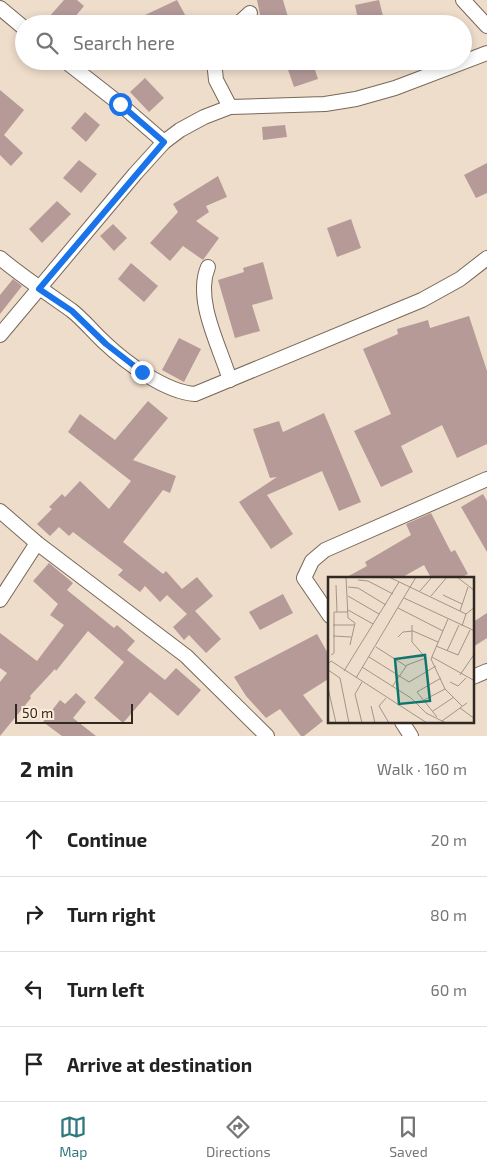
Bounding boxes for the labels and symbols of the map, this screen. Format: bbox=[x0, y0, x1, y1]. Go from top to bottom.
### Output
route start bbox=[109, 93, 132, 116]
route end bbox=[131, 361, 154, 384]
inset map bbox=[328, 577, 474, 724]
scale bar bbox=[15, 701, 132, 724]

